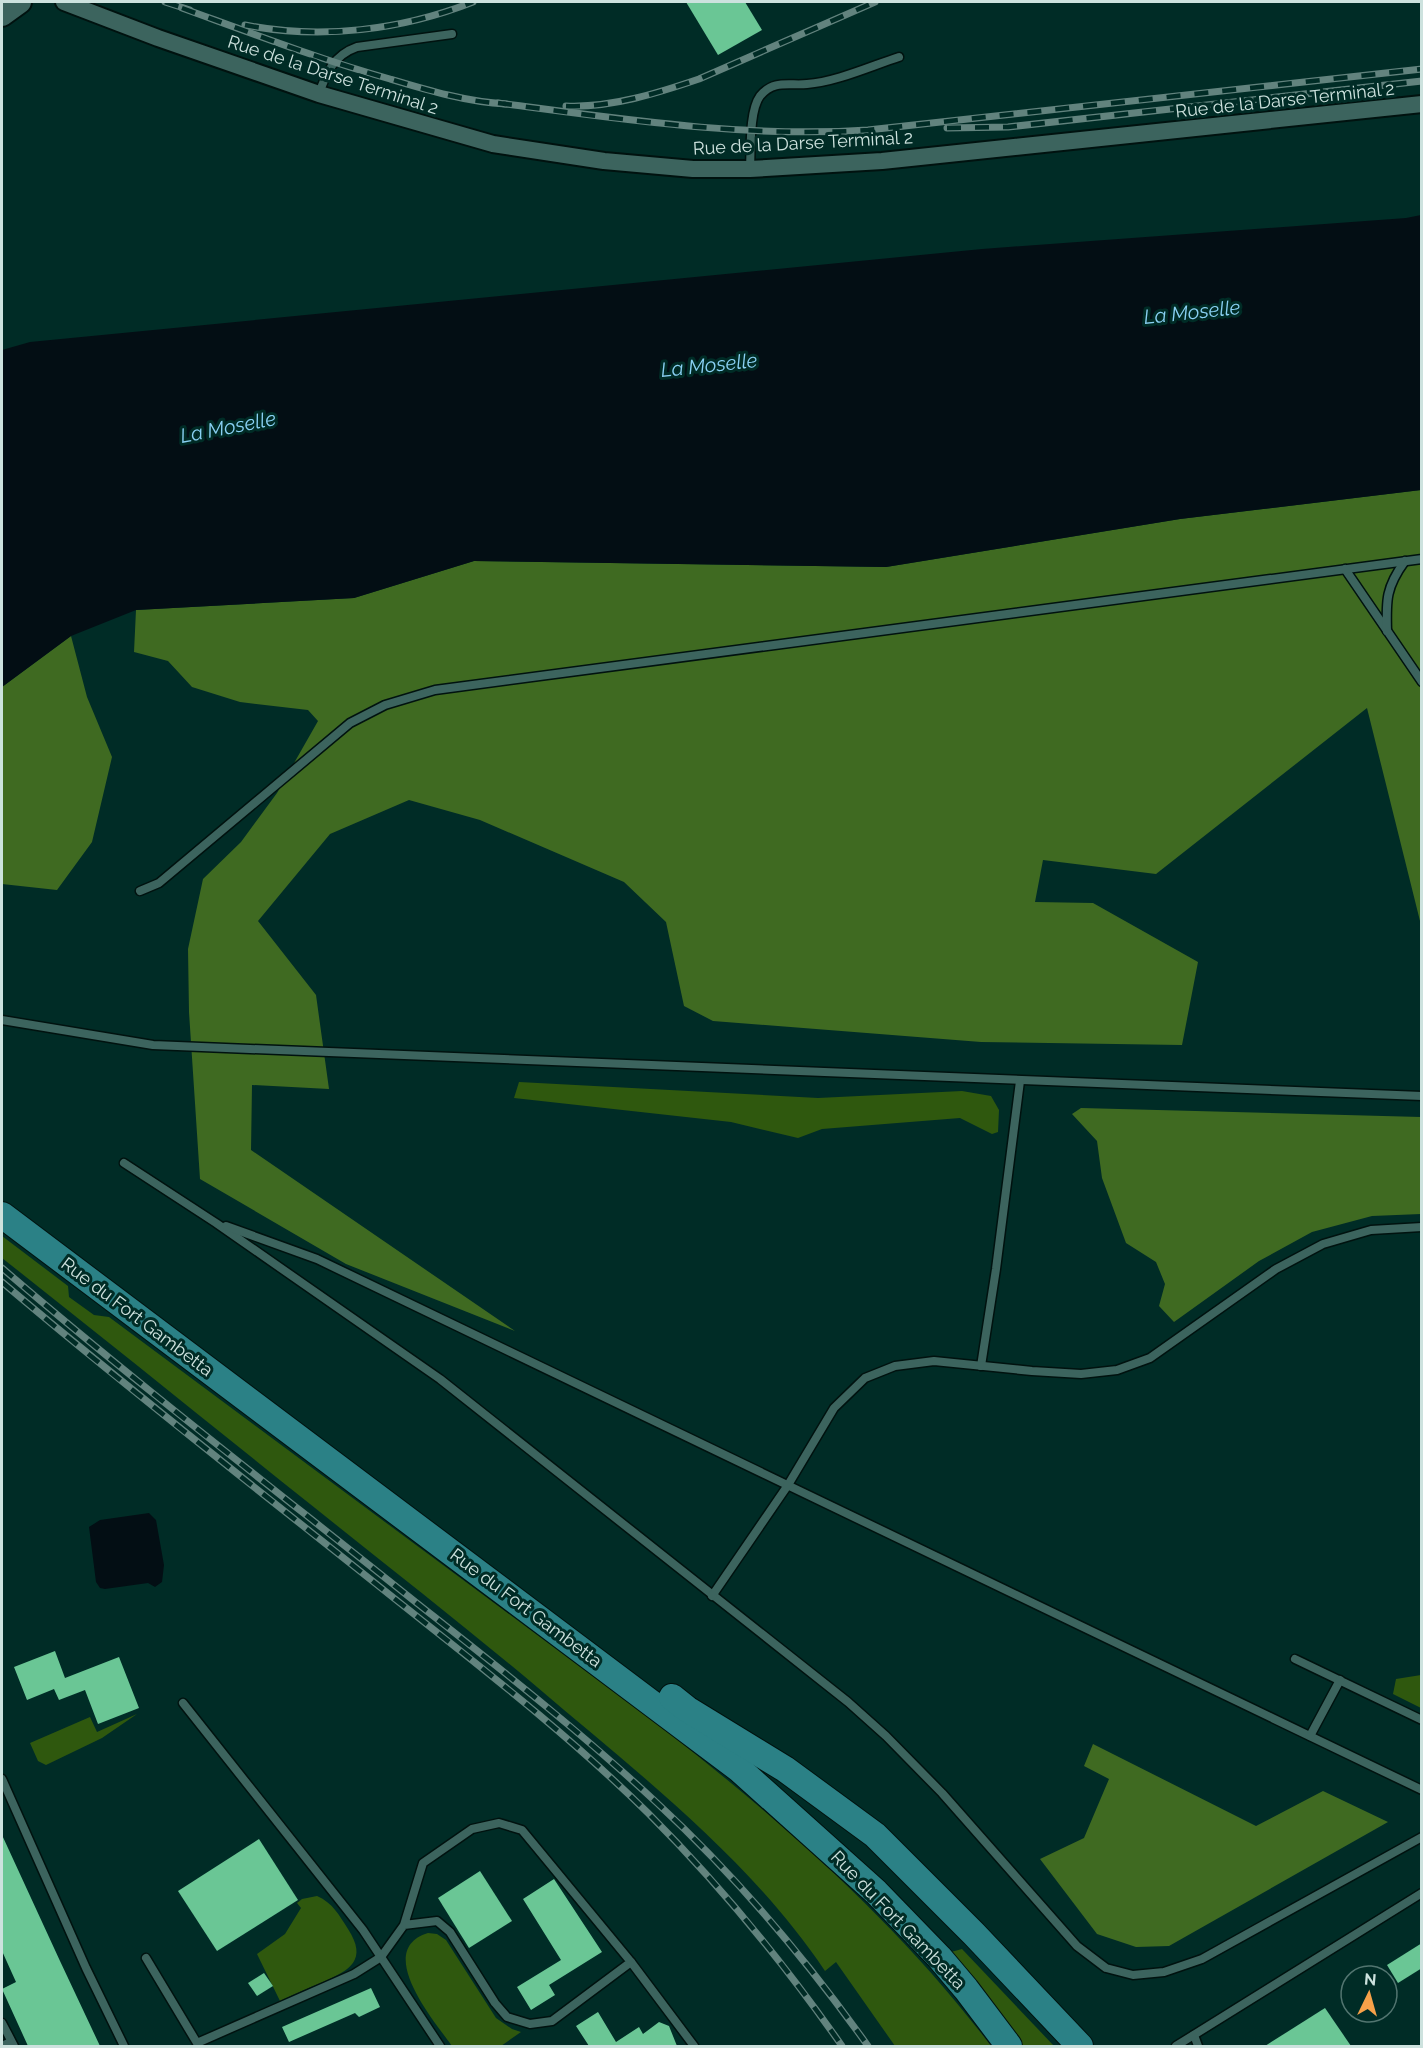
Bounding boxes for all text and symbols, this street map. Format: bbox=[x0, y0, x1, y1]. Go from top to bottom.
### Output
street label: Rue de la Darse Terminal 2 bbox=[225, 30, 441, 119]
street label: Rue de la Darse Terminal 2 bbox=[1174, 78, 1396, 121]
street label: Rue de la Darse Terminal 2 bbox=[692, 126, 914, 159]
water label: La Moselle bbox=[1143, 295, 1242, 329]
water label: La Moselle bbox=[660, 348, 759, 382]
water label: La Moselle bbox=[178, 406, 278, 448]
street label: Rue du Fort Gambetta bbox=[57, 1253, 217, 1380]
street label: Rue du Fort Gambetta bbox=[446, 1544, 606, 1671]
street label: Rue du Fort Gambetta bbox=[827, 1846, 970, 1993]
north arrow bbox=[1339, 1964, 1399, 2024]
text: N bbox=[1363, 1970, 1377, 1990]

